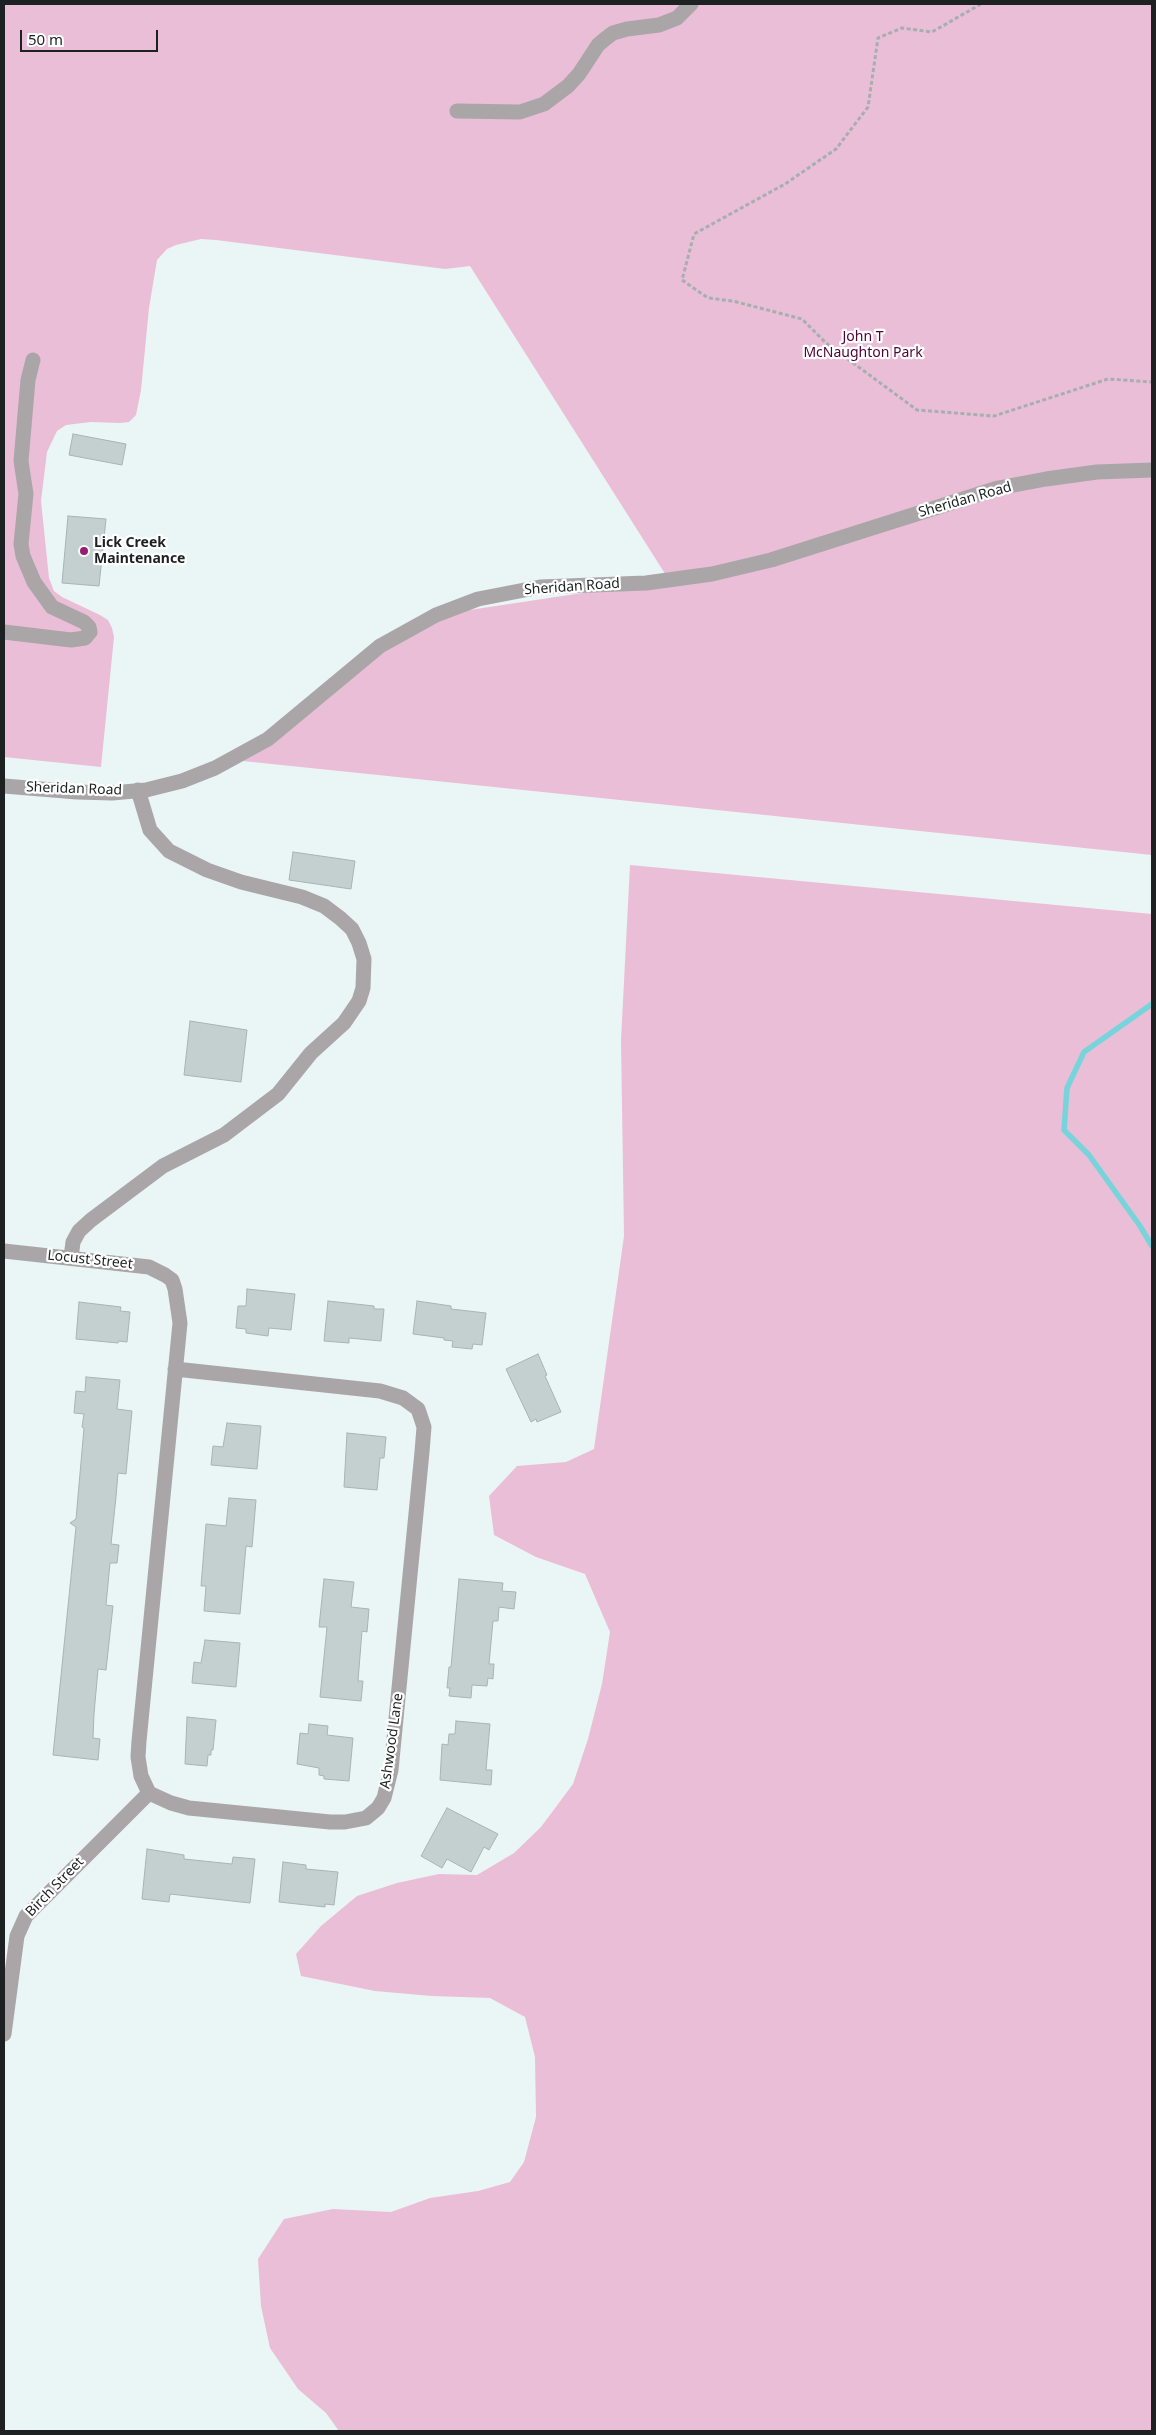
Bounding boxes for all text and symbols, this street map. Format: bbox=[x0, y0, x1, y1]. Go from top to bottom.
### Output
scale bar bbox=[22, 20, 160, 52]
text: 50 m bbox=[28, 29, 63, 49]
park label: John T McNaughton Park bbox=[803, 329, 923, 362]
street label: Sheridan Road bbox=[917, 479, 1013, 521]
place label: Lick Creek Maintenance bbox=[94, 535, 185, 568]
marker: Lick Creek Maintenance bbox=[78, 545, 90, 557]
street label: Sheridan Road bbox=[524, 575, 620, 599]
street label: Sheridan Road bbox=[26, 779, 122, 799]
street label: Locust Street bbox=[47, 1247, 133, 1273]
street label: Ashwood Lane bbox=[377, 1692, 407, 1790]
street label: Birch Street bbox=[22, 1854, 88, 1920]

